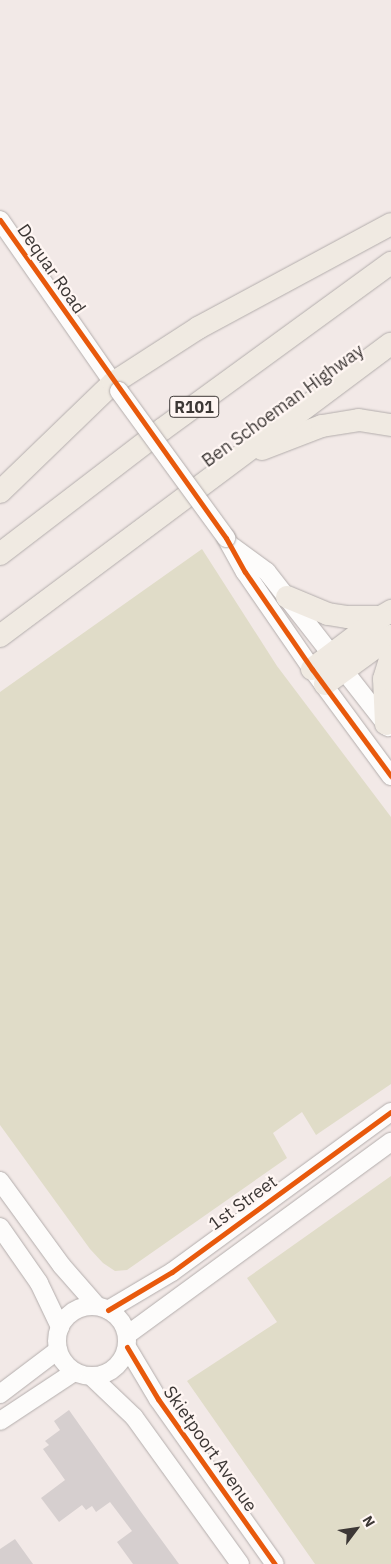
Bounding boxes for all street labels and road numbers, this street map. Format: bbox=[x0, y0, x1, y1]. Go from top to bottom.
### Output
street label: Dequar Road bbox=[12, 220, 90, 318]
street label: Ben Schoeman Highway bbox=[198, 340, 368, 472]
road number: R101 bbox=[169, 394, 219, 421]
street label: 1st Street bbox=[205, 1171, 281, 1235]
street label: Skietpoort Avenue bbox=[159, 1382, 261, 1516]

